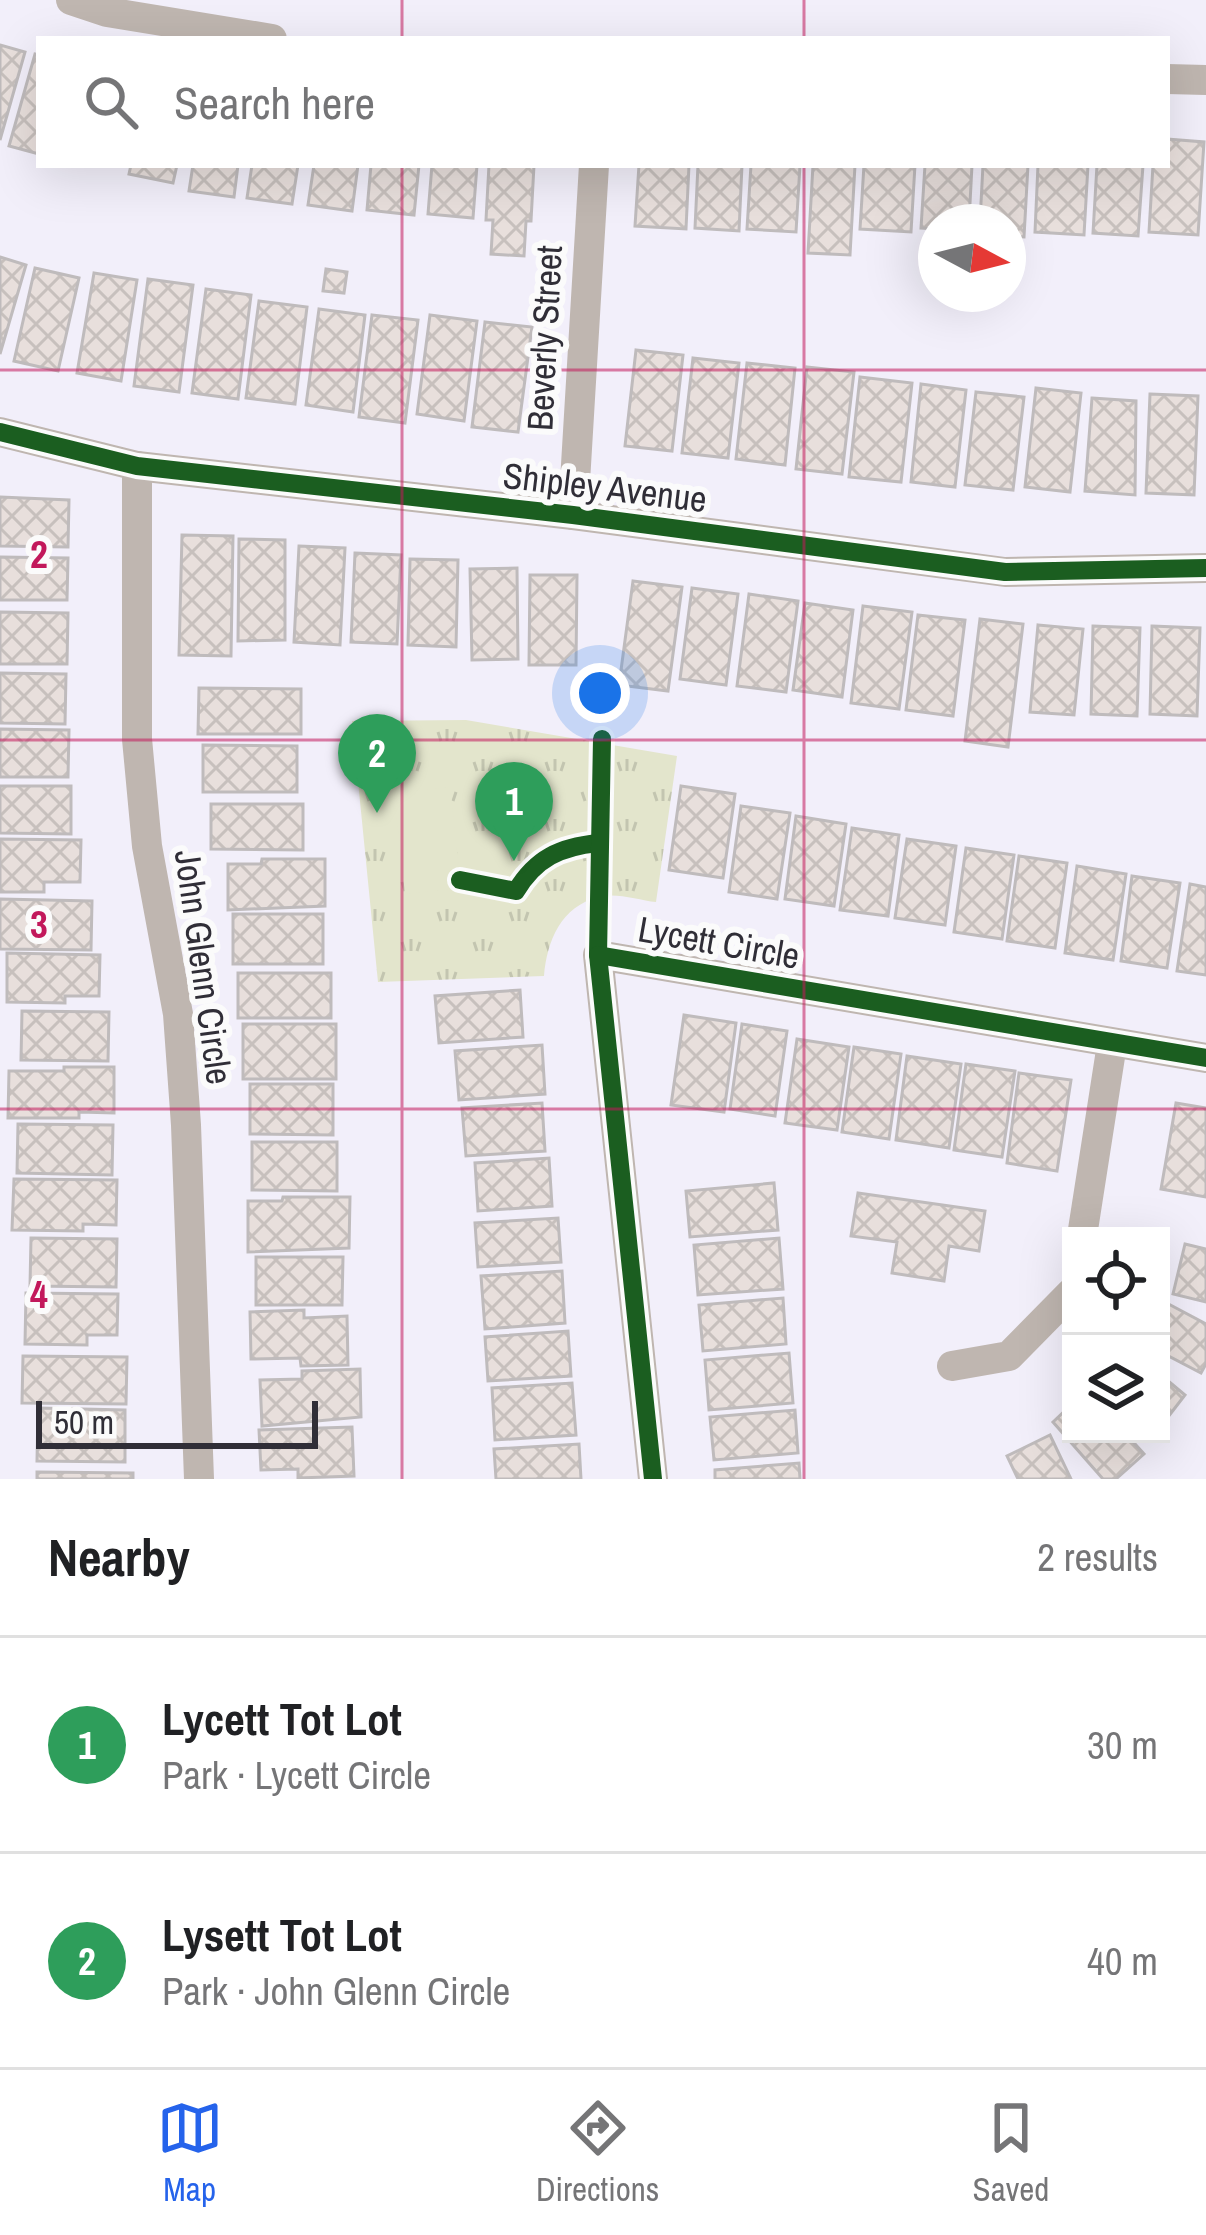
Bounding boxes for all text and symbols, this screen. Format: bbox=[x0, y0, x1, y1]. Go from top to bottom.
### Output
search box bbox=[36, 36, 1170, 168]
icon: search bbox=[78, 69, 144, 135]
text: Search here bbox=[174, 72, 375, 133]
north arrow bbox=[918, 204, 1026, 312]
street label: Beverly Street bbox=[515, 244, 573, 432]
street label: Shipley Avenue bbox=[501, 451, 709, 523]
text: 2 bbox=[30, 528, 48, 580]
your location bbox=[570, 663, 630, 723]
pin: 2 bbox=[338, 714, 416, 813]
pin: 1 bbox=[475, 762, 553, 861]
street label: John Glenn Circle bbox=[164, 847, 244, 1087]
text: 3 bbox=[30, 898, 48, 950]
street label: Lycett Circle bbox=[635, 904, 803, 980]
map controls bbox=[1062, 1227, 1170, 1443]
button: locate bbox=[1062, 1227, 1170, 1335]
text: 4 bbox=[30, 1268, 48, 1320]
button: layers bbox=[1062, 1335, 1170, 1443]
scale bar bbox=[36, 1395, 318, 1448]
text: 50 m bbox=[54, 1400, 114, 1444]
text: Nearby bbox=[48, 1523, 190, 1592]
text: 2 results bbox=[1037, 1531, 1158, 1583]
text: Lycett Tot Lot bbox=[162, 1688, 402, 1749]
text: 1 bbox=[78, 1719, 96, 1771]
text: 30 m bbox=[1087, 1719, 1158, 1771]
text: Park · Lycett Circle bbox=[162, 1749, 431, 1801]
text: Lysett Tot Lot bbox=[162, 1904, 402, 1965]
text: 2 bbox=[78, 1935, 96, 1987]
text: 40 m bbox=[1087, 1935, 1158, 1987]
text: Park · John Glenn Circle bbox=[162, 1965, 510, 2017]
tab: Map bbox=[157, 2095, 223, 2211]
tab: Directions bbox=[536, 2095, 659, 2211]
tab: Saved bbox=[973, 2095, 1049, 2211]

